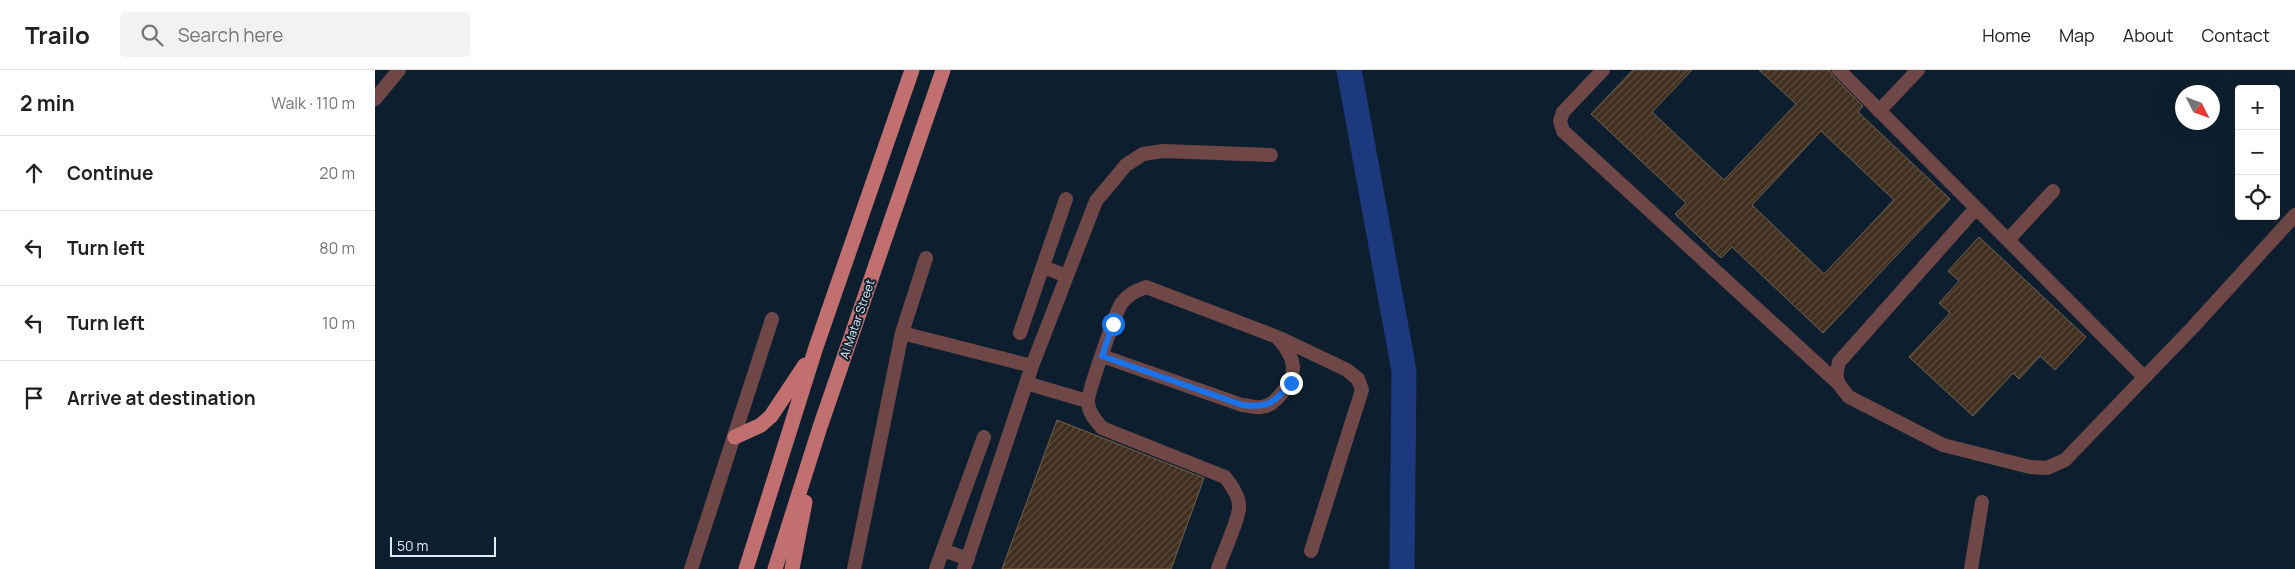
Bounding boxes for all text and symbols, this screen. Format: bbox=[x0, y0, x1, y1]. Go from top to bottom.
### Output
search box bbox=[120, 12, 470, 57]
text: Trailo bbox=[25, 18, 90, 51]
icon: search bbox=[138, 21, 166, 49]
text: Search here bbox=[178, 22, 283, 48]
text: Home bbox=[1982, 23, 2031, 47]
text: Map bbox=[2059, 23, 2095, 47]
text: About bbox=[2123, 23, 2173, 47]
text: Contact bbox=[2201, 23, 2270, 47]
north arrow bbox=[2175, 85, 2220, 130]
map controls bbox=[2235, 85, 2280, 220]
button: + bbox=[2235, 85, 2280, 130]
text: 2 min bbox=[20, 89, 75, 117]
text: Walk · 110 m bbox=[271, 92, 355, 114]
button: − bbox=[2235, 130, 2280, 175]
icon: ahead bbox=[20, 159, 48, 187]
text: Continue bbox=[67, 160, 153, 186]
text: 20 m bbox=[319, 162, 355, 184]
button: locate bbox=[2235, 175, 2280, 220]
icon: left bbox=[20, 234, 48, 262]
text: Turn left bbox=[67, 235, 145, 261]
text: 80 m bbox=[319, 237, 355, 259]
street label: Al Matar Street bbox=[835, 277, 879, 361]
icon: left bbox=[20, 309, 48, 337]
text: Turn left bbox=[67, 310, 145, 336]
text: 10 m bbox=[322, 312, 355, 334]
route start bbox=[1102, 313, 1125, 336]
route end bbox=[1280, 372, 1303, 395]
icon: arrive bbox=[20, 384, 48, 412]
text: Arrive at destination bbox=[67, 385, 256, 411]
scale bar bbox=[390, 534, 496, 557]
text: 50 m bbox=[397, 536, 428, 555]

